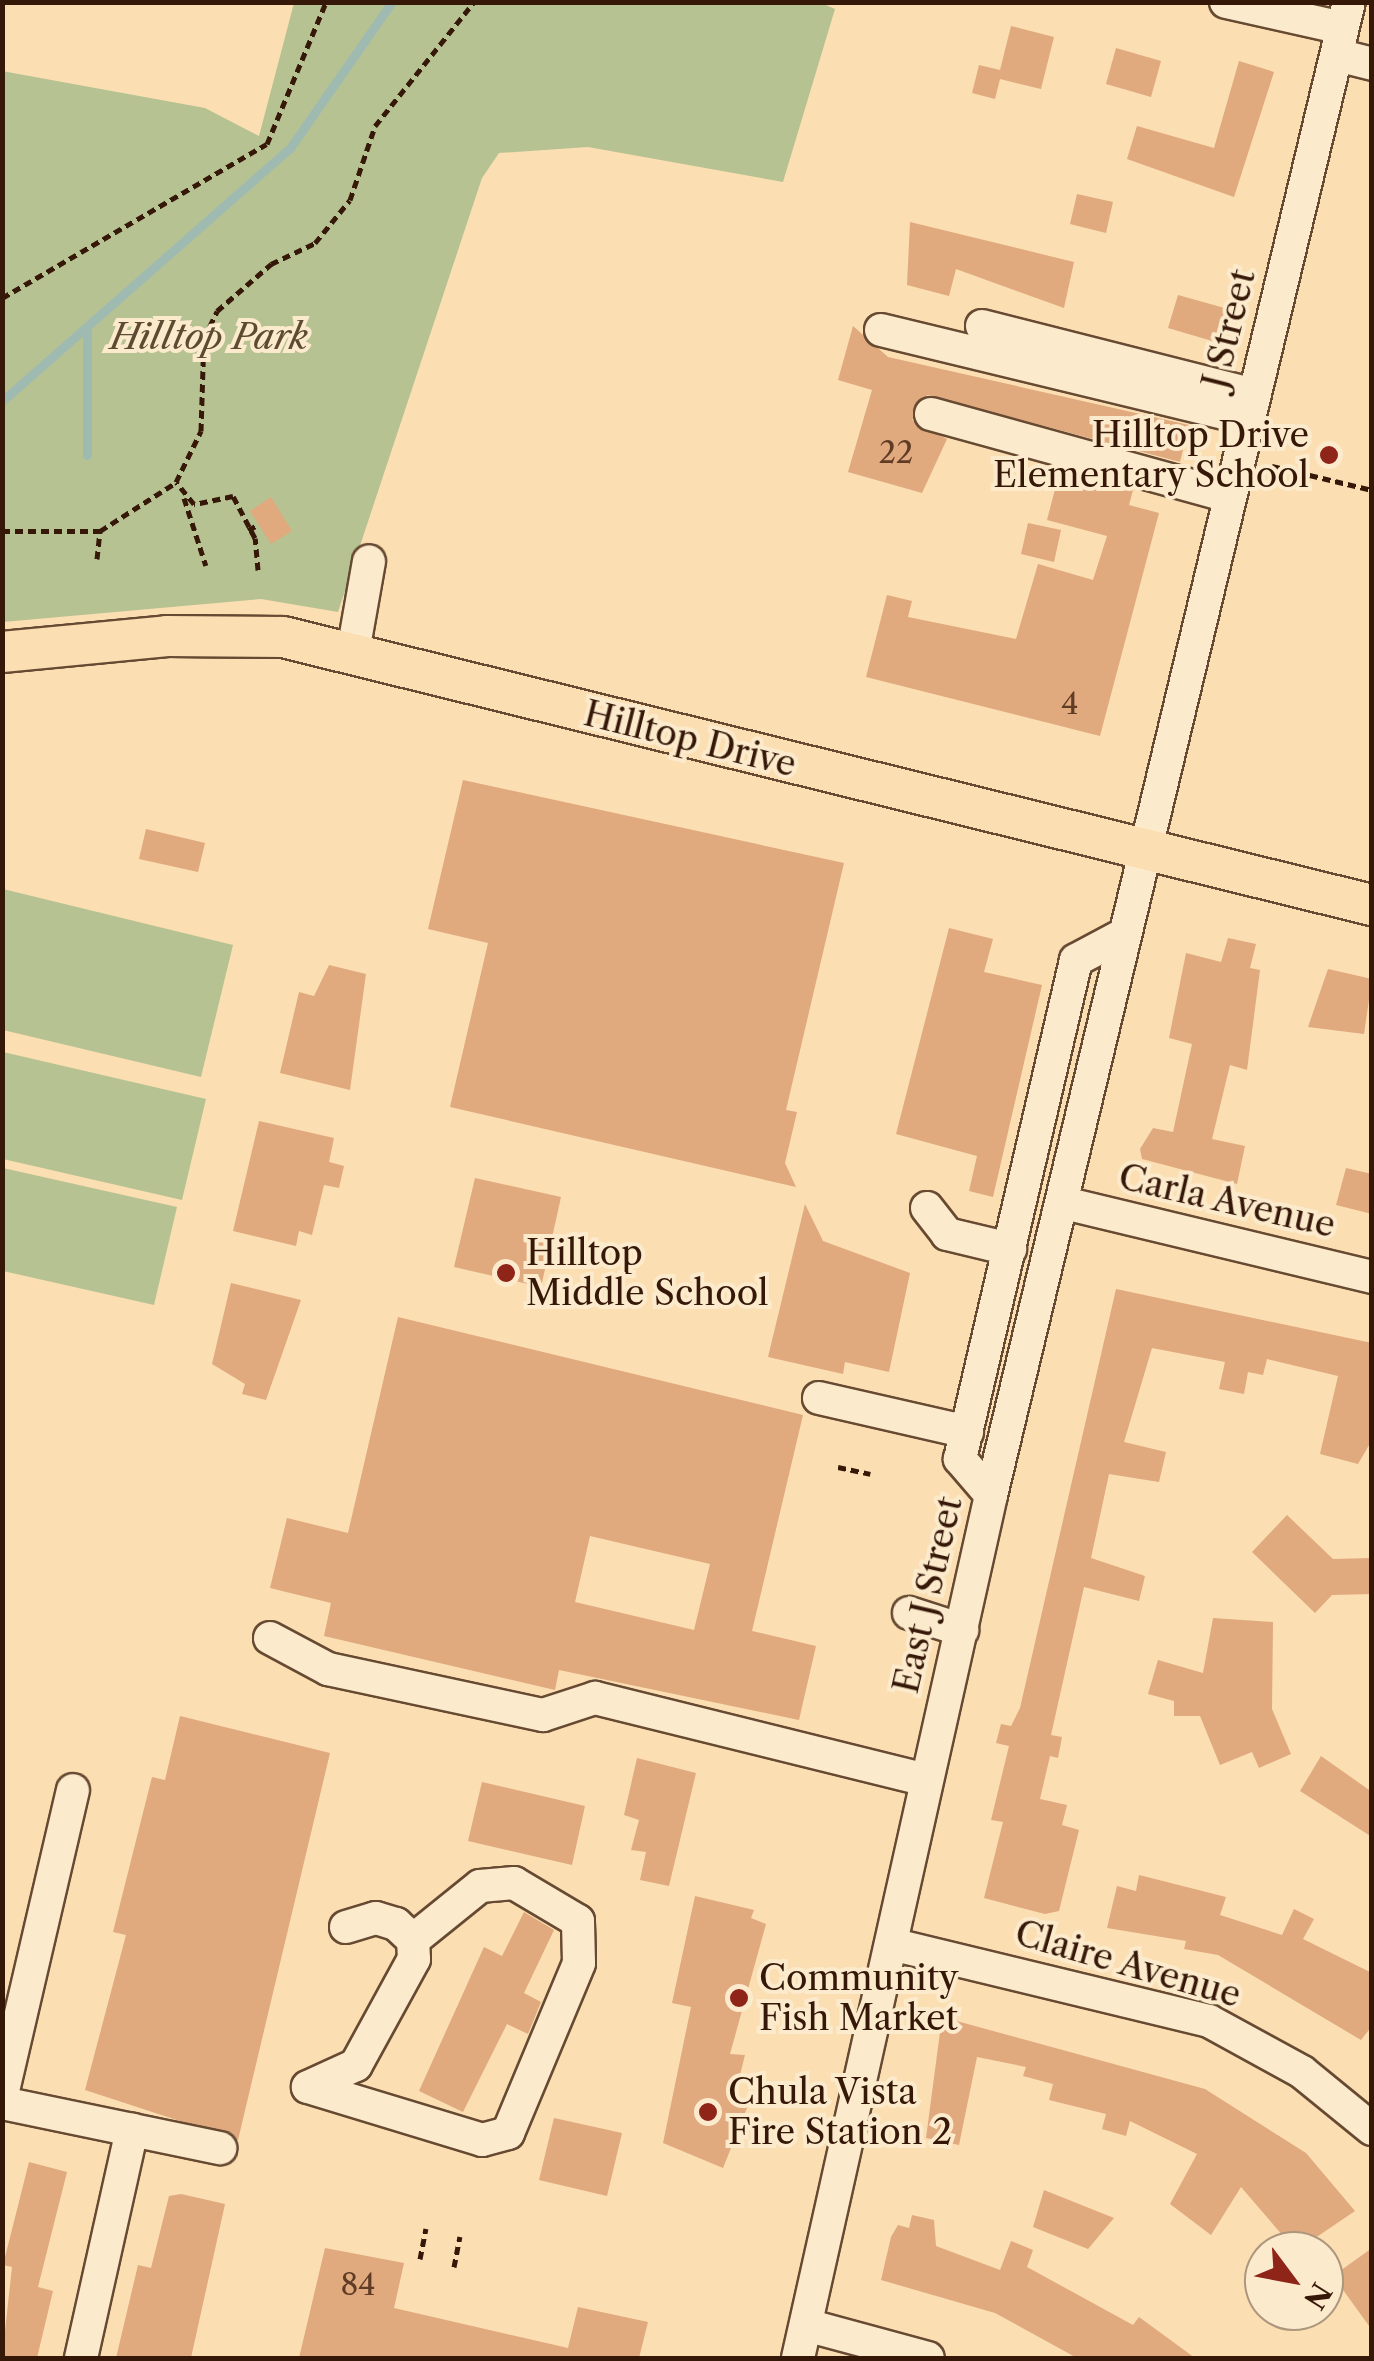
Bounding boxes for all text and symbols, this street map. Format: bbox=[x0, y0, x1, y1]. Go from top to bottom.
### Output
street label: J Street bbox=[1194, 265, 1264, 393]
park label: Hilltop Park bbox=[110, 316, 308, 358]
place label: Hilltop Drive Elementary School bbox=[992, 414, 1309, 496]
house number: 22 bbox=[879, 435, 913, 471]
marker: Hilltop Drive Elementary School bbox=[1318, 444, 1340, 466]
house number: 4 bbox=[1061, 686, 1079, 722]
street label: Hilltop Drive bbox=[580, 692, 800, 786]
street label: Carla Avenue bbox=[1114, 1155, 1340, 1247]
place label: Hilltop Middle School bbox=[526, 1232, 768, 1314]
marker: Hilltop Middle School bbox=[495, 1262, 517, 1284]
street label: East J Street bbox=[885, 1493, 971, 1697]
street label: Claire Avenue bbox=[1010, 1912, 1246, 2016]
place label: Community Fish Market bbox=[759, 1957, 959, 2039]
marker: Community Fish Market bbox=[728, 1987, 750, 2009]
place label: Chula Vista Fire Station 2 bbox=[728, 2071, 952, 2153]
marker: Chula Vista Fire Station 2 bbox=[697, 2101, 719, 2123]
north arrow bbox=[1244, 2231, 1344, 2331]
house number: 84 bbox=[340, 2267, 376, 2303]
text: N bbox=[1297, 2277, 1339, 2315]

